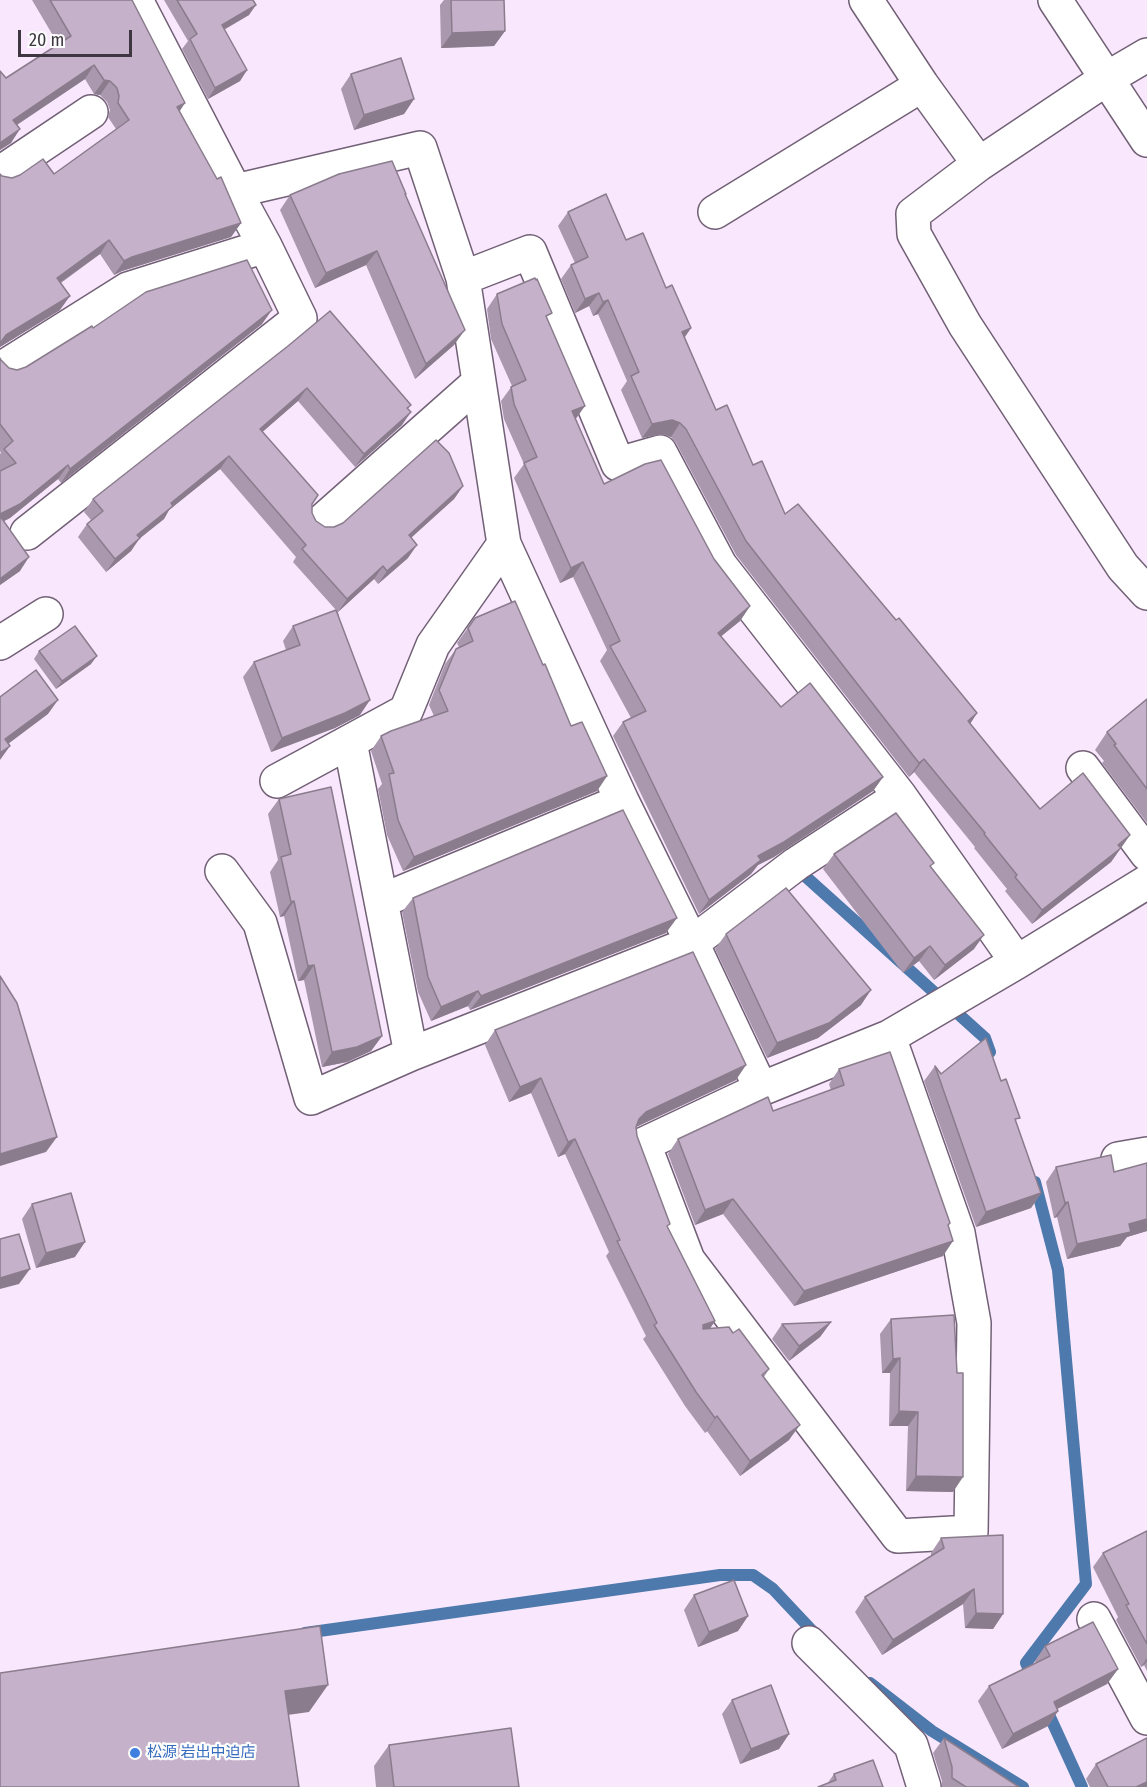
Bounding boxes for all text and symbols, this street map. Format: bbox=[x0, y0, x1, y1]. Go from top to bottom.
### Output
scale bar bbox=[21, 18, 135, 56]
text: 20 m bbox=[29, 29, 64, 51]
place label: 松源 岩出中迫店 bbox=[147, 1744, 256, 1762]
marker: 松源 岩出中迫店 bbox=[128, 1746, 142, 1760]

